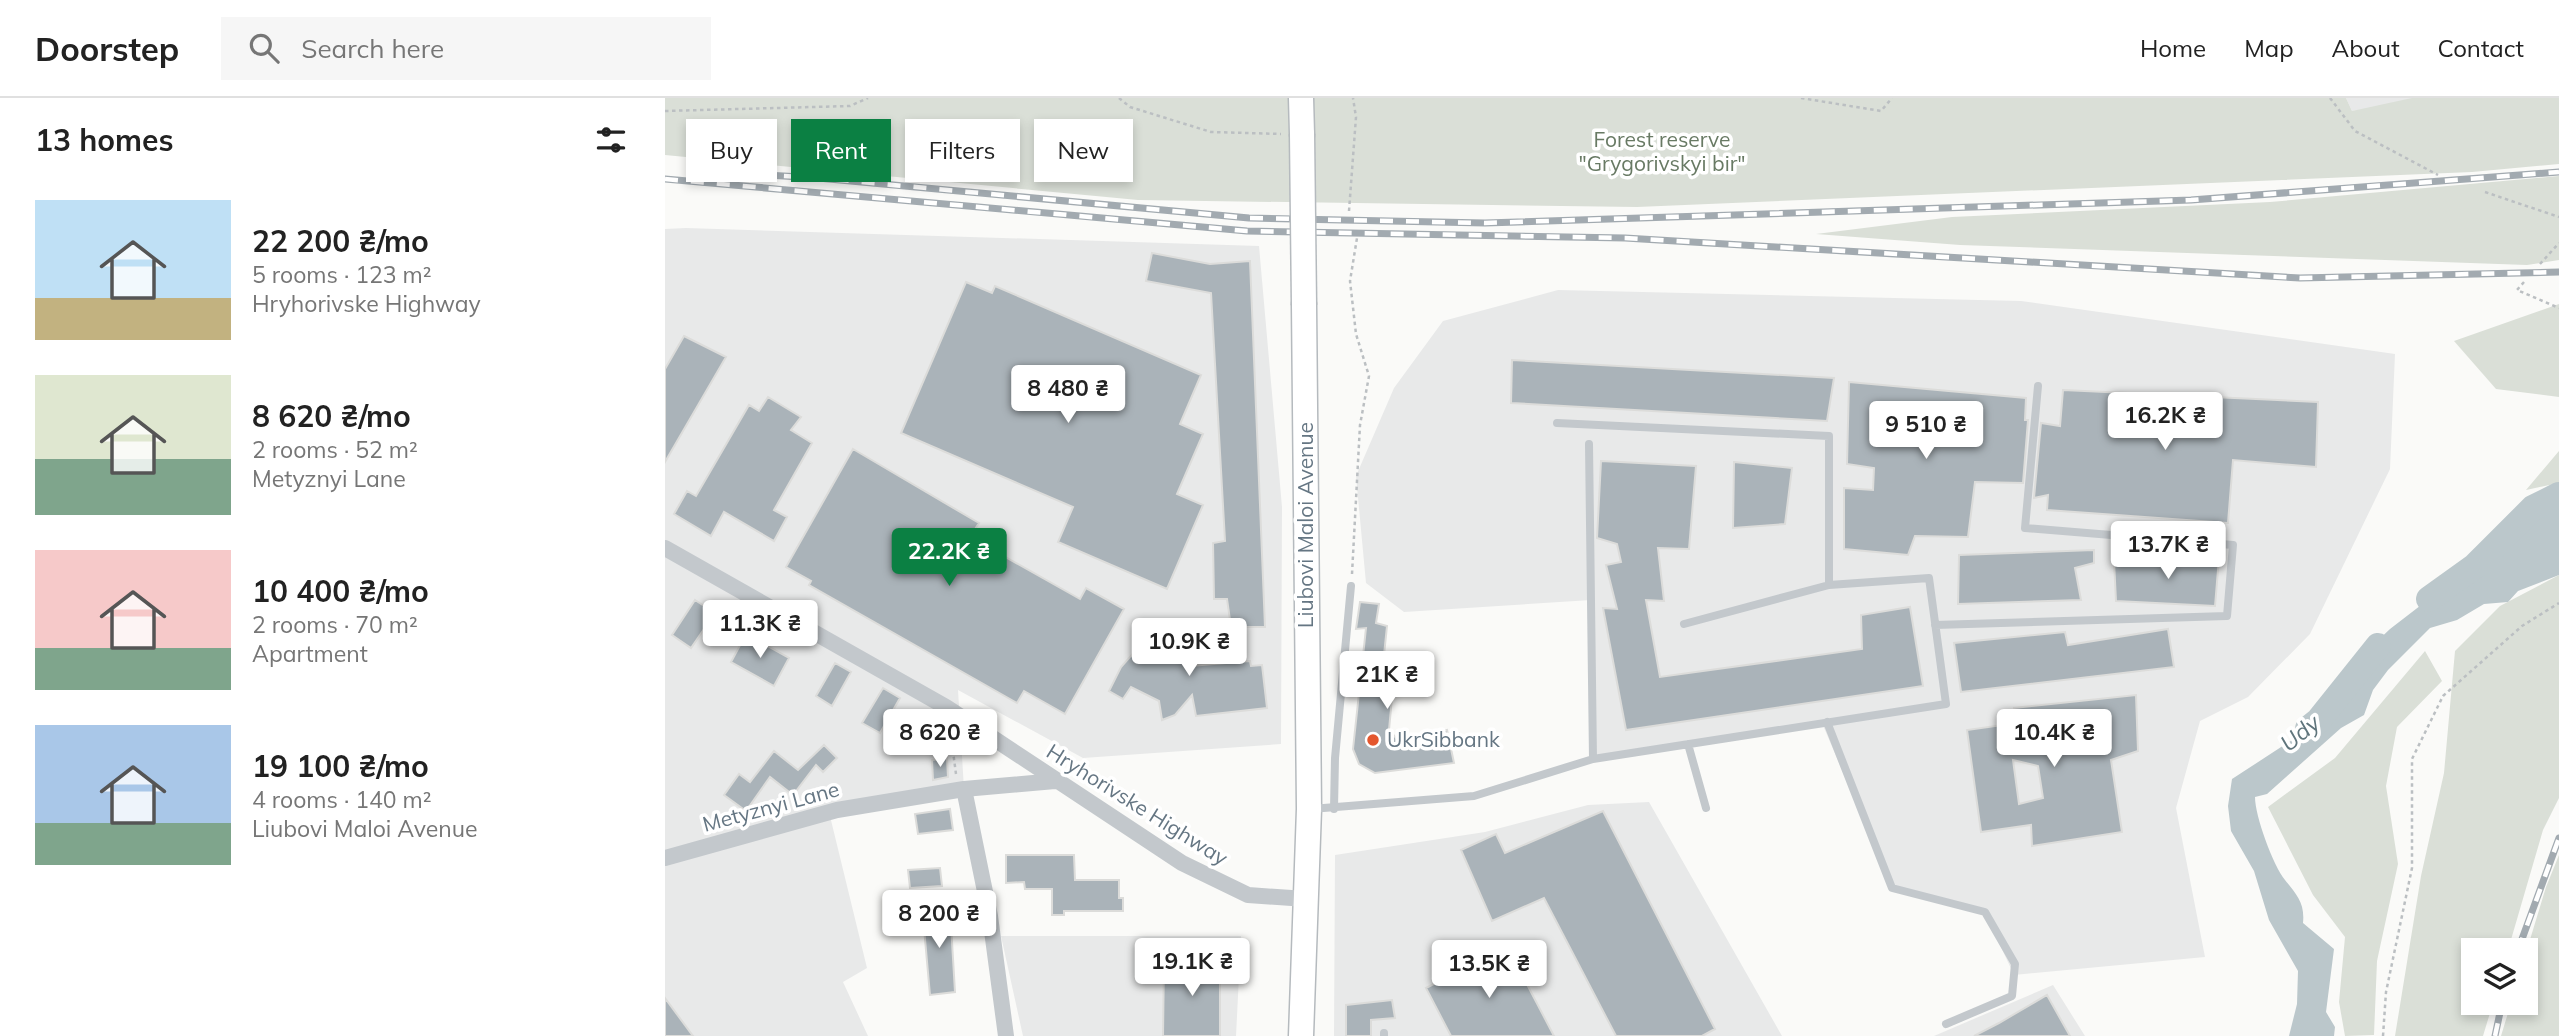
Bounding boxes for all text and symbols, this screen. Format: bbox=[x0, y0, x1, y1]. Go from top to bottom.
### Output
search box bbox=[221, 17, 711, 80]
text: Doorstep bbox=[35, 28, 179, 69]
icon: search bbox=[245, 29, 283, 67]
text: Search here bbox=[301, 32, 444, 65]
text: Home bbox=[2140, 33, 2206, 63]
text: Map bbox=[2244, 33, 2294, 63]
text: About bbox=[2332, 33, 2400, 63]
text: Contact bbox=[2438, 33, 2524, 63]
chip: Buy bbox=[686, 119, 777, 182]
chip: Rent bbox=[791, 119, 891, 182]
chip: Filters bbox=[905, 119, 1020, 182]
chip: New bbox=[1034, 119, 1133, 182]
text: 13 homes bbox=[35, 121, 174, 159]
icon: filters bbox=[592, 121, 630, 159]
park label: Forest reserve "Grygorivskyi bir" bbox=[1578, 126, 1746, 176]
text: 22 200 ₴/mo bbox=[252, 222, 429, 260]
icon: home bbox=[91, 228, 175, 312]
text: 5 rooms · 123 m² bbox=[252, 260, 432, 289]
text: Hryhorivske Highway bbox=[252, 289, 481, 318]
pin: 8 480 ₴ bbox=[1003, 366, 1133, 425]
text: 8 480 ₴ bbox=[1027, 373, 1109, 402]
pin: 16.2K ₴ bbox=[2100, 392, 2230, 452]
text: 8 620 ₴/mo bbox=[252, 397, 411, 435]
text: 16.2K ₴ bbox=[2124, 400, 2206, 429]
pin: 9 510 ₴ bbox=[1861, 402, 1991, 461]
icon: home bbox=[91, 403, 175, 487]
text: 9 510 ₴ bbox=[1885, 409, 1967, 438]
street label: Liubovi Maloi Avenue bbox=[1292, 422, 1318, 628]
text: 2 rooms · 52 m² bbox=[252, 435, 418, 464]
text: Metyznyi Lane bbox=[252, 464, 406, 493]
pin: 13.7K ₴ bbox=[2103, 522, 2233, 581]
pin: 22.2K ₴ bbox=[884, 528, 1014, 588]
text: 13.7K ₴ bbox=[2127, 529, 2209, 558]
text: 22.2K ₴ bbox=[908, 536, 990, 565]
text: 10 400 ₴/mo bbox=[252, 572, 429, 610]
icon: home bbox=[91, 578, 175, 662]
pin: 11.3K ₴ bbox=[695, 601, 825, 660]
text: 11.3K ₴ bbox=[719, 608, 801, 637]
text: 2 rooms · 70 m² bbox=[252, 610, 418, 639]
pin: 10.9K ₴ bbox=[1124, 618, 1254, 678]
text: 10.9K ₴ bbox=[1148, 626, 1230, 655]
text: Apartment bbox=[252, 639, 368, 668]
pin: 21K ₴ bbox=[1338, 652, 1436, 711]
text: 21K ₴ bbox=[1355, 659, 1419, 688]
water label: Udy bbox=[2274, 707, 2326, 757]
pin: 8 620 ₴ bbox=[875, 710, 1005, 769]
pin: 10.4K ₴ bbox=[1989, 710, 2119, 769]
text: 8 620 ₴ bbox=[899, 717, 981, 746]
text: 10.4K ₴ bbox=[2013, 717, 2095, 746]
place label: UkrSibbank bbox=[1387, 726, 1500, 752]
marker: UkrSibbank bbox=[1365, 732, 1381, 748]
street label: Hryhorivske Highway bbox=[1042, 738, 1233, 871]
text: 19 100 ₴/mo bbox=[252, 747, 429, 785]
icon: home bbox=[91, 753, 175, 837]
street label: Metyznyi Lane bbox=[700, 775, 842, 837]
text: 4 rooms · 140 m² bbox=[252, 785, 432, 814]
text: Liubovi Maloi Avenue bbox=[252, 814, 477, 843]
pin: 8 200 ₴ bbox=[874, 890, 1004, 950]
text: 8 200 ₴ bbox=[898, 898, 980, 927]
map controls bbox=[2461, 938, 2538, 1015]
button: layers bbox=[2461, 938, 2538, 1015]
pin: 19.1K ₴ bbox=[1127, 939, 1257, 998]
pin: 13.5K ₴ bbox=[1424, 940, 1554, 1000]
text: 19.1K ₴ bbox=[1151, 946, 1233, 975]
text: 13.5K ₴ bbox=[1448, 948, 1530, 977]

